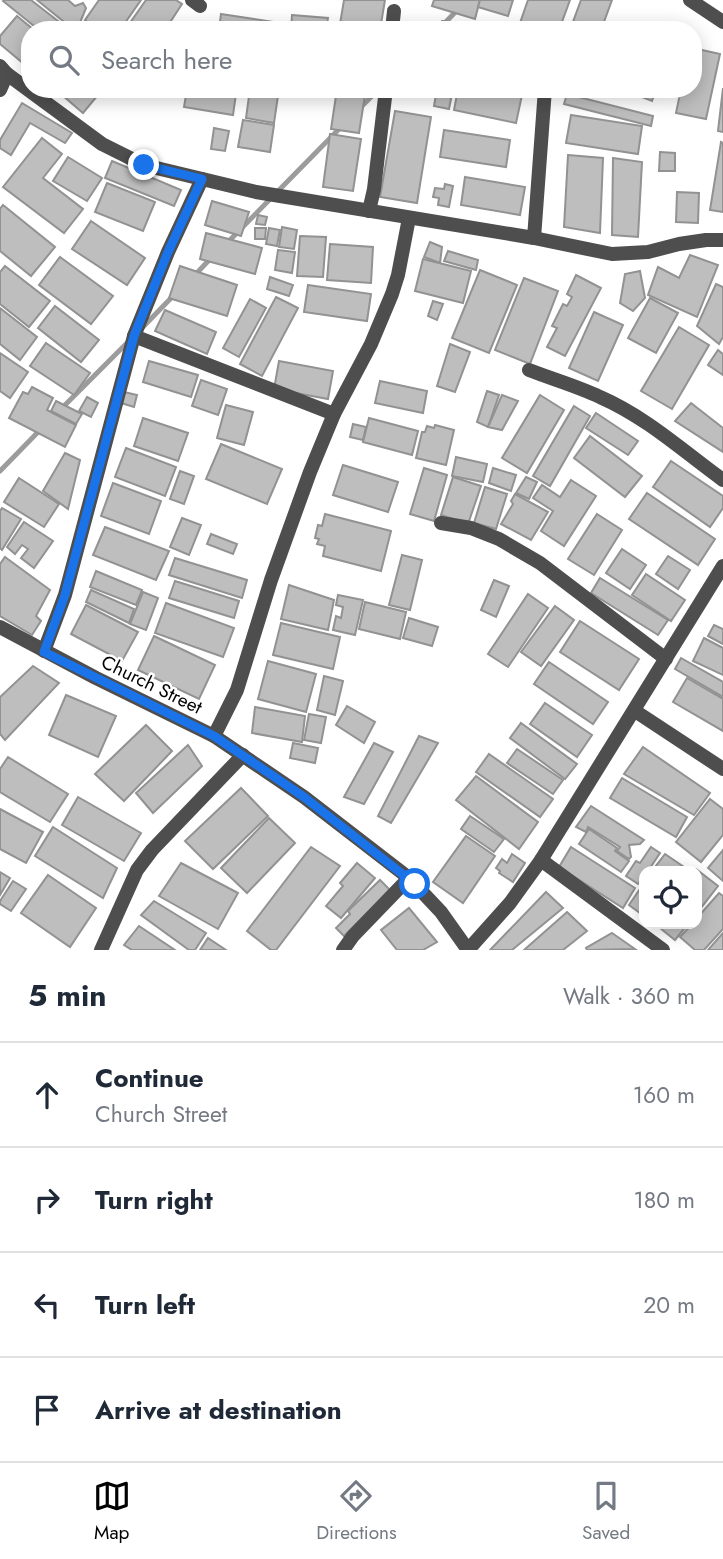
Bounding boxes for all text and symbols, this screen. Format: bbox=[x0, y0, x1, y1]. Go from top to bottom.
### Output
search box bbox=[21, 21, 702, 98]
icon: search bbox=[45, 41, 83, 79]
text: Search here bbox=[101, 41, 233, 79]
route end bbox=[128, 149, 159, 180]
street label: Church Street bbox=[97, 648, 207, 721]
map controls bbox=[639, 866, 702, 929]
button: locate bbox=[639, 866, 702, 929]
route start bbox=[399, 868, 430, 899]
text: 5 min bbox=[28, 974, 106, 1017]
text: Walk · 360 m bbox=[563, 979, 695, 1013]
text: Continue bbox=[95, 1059, 204, 1097]
icon: ahead bbox=[28, 1076, 66, 1114]
text: 160 m bbox=[633, 1078, 695, 1112]
text: Church Street bbox=[95, 1097, 227, 1131]
icon: right bbox=[28, 1181, 66, 1219]
text: Turn right bbox=[95, 1181, 213, 1219]
text: 180 m bbox=[633, 1183, 695, 1217]
icon: left bbox=[28, 1286, 66, 1324]
text: Turn left bbox=[95, 1286, 195, 1324]
text: 20 m bbox=[643, 1288, 695, 1322]
icon: arrive bbox=[28, 1391, 66, 1429]
text: Arrive at destination bbox=[95, 1391, 342, 1429]
tab: Map bbox=[93, 1477, 131, 1546]
tab: Directions bbox=[316, 1477, 397, 1546]
tab: Saved bbox=[582, 1477, 630, 1546]

